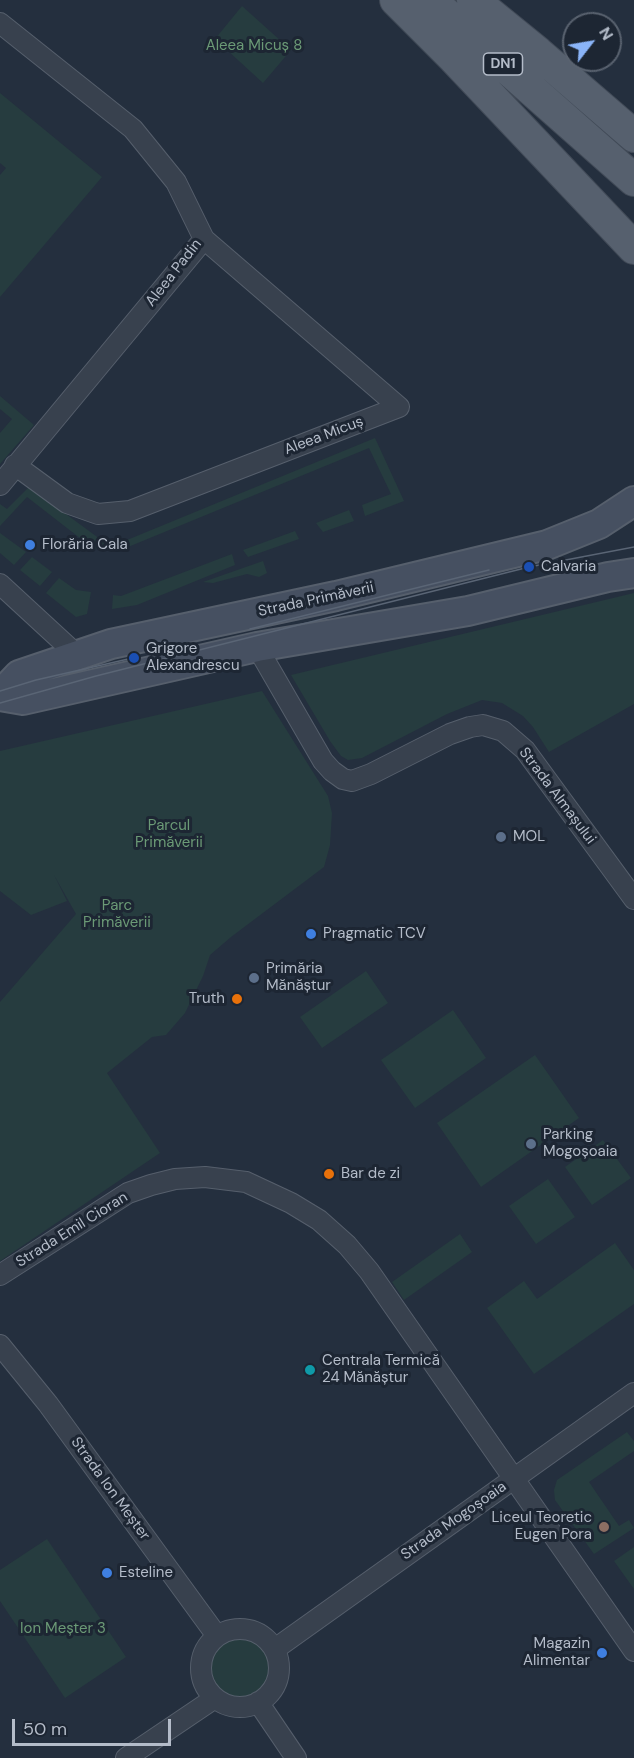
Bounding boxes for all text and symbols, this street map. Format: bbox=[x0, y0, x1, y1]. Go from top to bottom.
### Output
north arrow bbox=[562, 12, 622, 72]
text: N bbox=[594, 23, 618, 44]
park label: Aleea Micuș 8 bbox=[206, 37, 302, 55]
road number: DN1 bbox=[484, 53, 522, 75]
street label: Aleea Padin bbox=[142, 236, 206, 310]
street label: Aleea Micuș bbox=[282, 413, 366, 459]
place label: Florăria Cala bbox=[42, 536, 128, 554]
marker: Florăria Cala bbox=[23, 538, 37, 552]
place label: Calvaria bbox=[541, 558, 596, 576]
marker: Calvaria bbox=[522, 560, 536, 574]
street label: Strada Primăverii bbox=[257, 579, 375, 621]
place label: Grigore Alexandrescu bbox=[146, 640, 240, 675]
marker: Grigore Alexandrescu bbox=[127, 651, 141, 665]
street label: Strada Almașului bbox=[515, 744, 599, 848]
park label: Parcul Primăverii bbox=[135, 817, 203, 852]
place label: MOL bbox=[513, 828, 545, 846]
marker: MOL bbox=[494, 830, 508, 844]
park label: Parc Primăverii bbox=[83, 897, 151, 932]
place label: Pragmatic TCV bbox=[323, 925, 426, 943]
marker: Pragmatic TCV bbox=[304, 927, 318, 941]
place label: Primăria Mănăștur bbox=[266, 960, 331, 995]
marker: Primăria Mănăștur bbox=[247, 971, 261, 985]
place label: Truth bbox=[189, 990, 225, 1008]
marker: Truth bbox=[230, 992, 244, 1006]
place label: Parking Mogoșoaia bbox=[543, 1126, 618, 1161]
marker: Parking Mogoșoaia bbox=[524, 1137, 538, 1151]
place label: Bar de zi bbox=[341, 1165, 400, 1183]
marker: Bar de zi bbox=[322, 1167, 336, 1181]
street label: Strada Emil Cioran bbox=[13, 1188, 131, 1272]
place label: Centrala Termică 24 Mănăștur bbox=[322, 1352, 440, 1387]
marker: Centrala Termică 24 Mănăștur bbox=[303, 1363, 317, 1377]
street label: Strada Ion Meșter bbox=[67, 1434, 153, 1544]
street label: Strada Mogoșoaia bbox=[398, 1478, 510, 1564]
place label: Liceul Teoretic Eugen Pora bbox=[491, 1509, 592, 1544]
marker: Liceul Teoretic Eugen Pora bbox=[597, 1520, 611, 1534]
place label: Esteline bbox=[119, 1564, 173, 1582]
marker: Esteline bbox=[100, 1566, 114, 1580]
park label: Ion Meșter 3 bbox=[20, 1620, 106, 1638]
place label: Magazin Alimentar bbox=[523, 1635, 590, 1670]
marker: Magazin Alimentar bbox=[595, 1646, 609, 1660]
scale bar bbox=[15, 1707, 174, 1745]
text: 50 m bbox=[23, 1717, 67, 1741]

